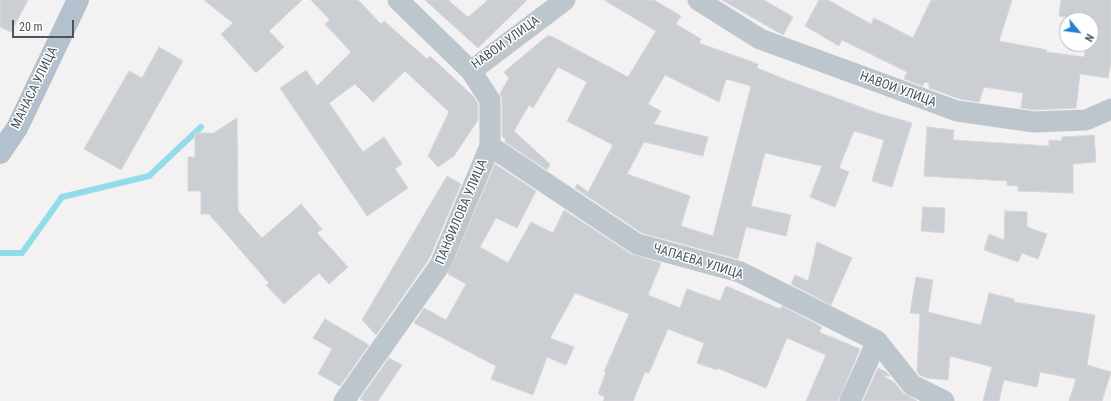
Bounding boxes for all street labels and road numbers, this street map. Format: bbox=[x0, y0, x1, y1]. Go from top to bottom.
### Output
street label: НАВОИ УЛИЦА bbox=[469, 13, 543, 73]
street label: МАНАСА УЛИЦА bbox=[8, 44, 62, 132]
street label: НАВОИ УЛИЦА bbox=[858, 69, 938, 111]
street label: ПАНФИЛОВА УЛИЦА bbox=[433, 157, 491, 267]
street label: ЧАПАЕВА УЛИЦА bbox=[651, 241, 745, 283]

